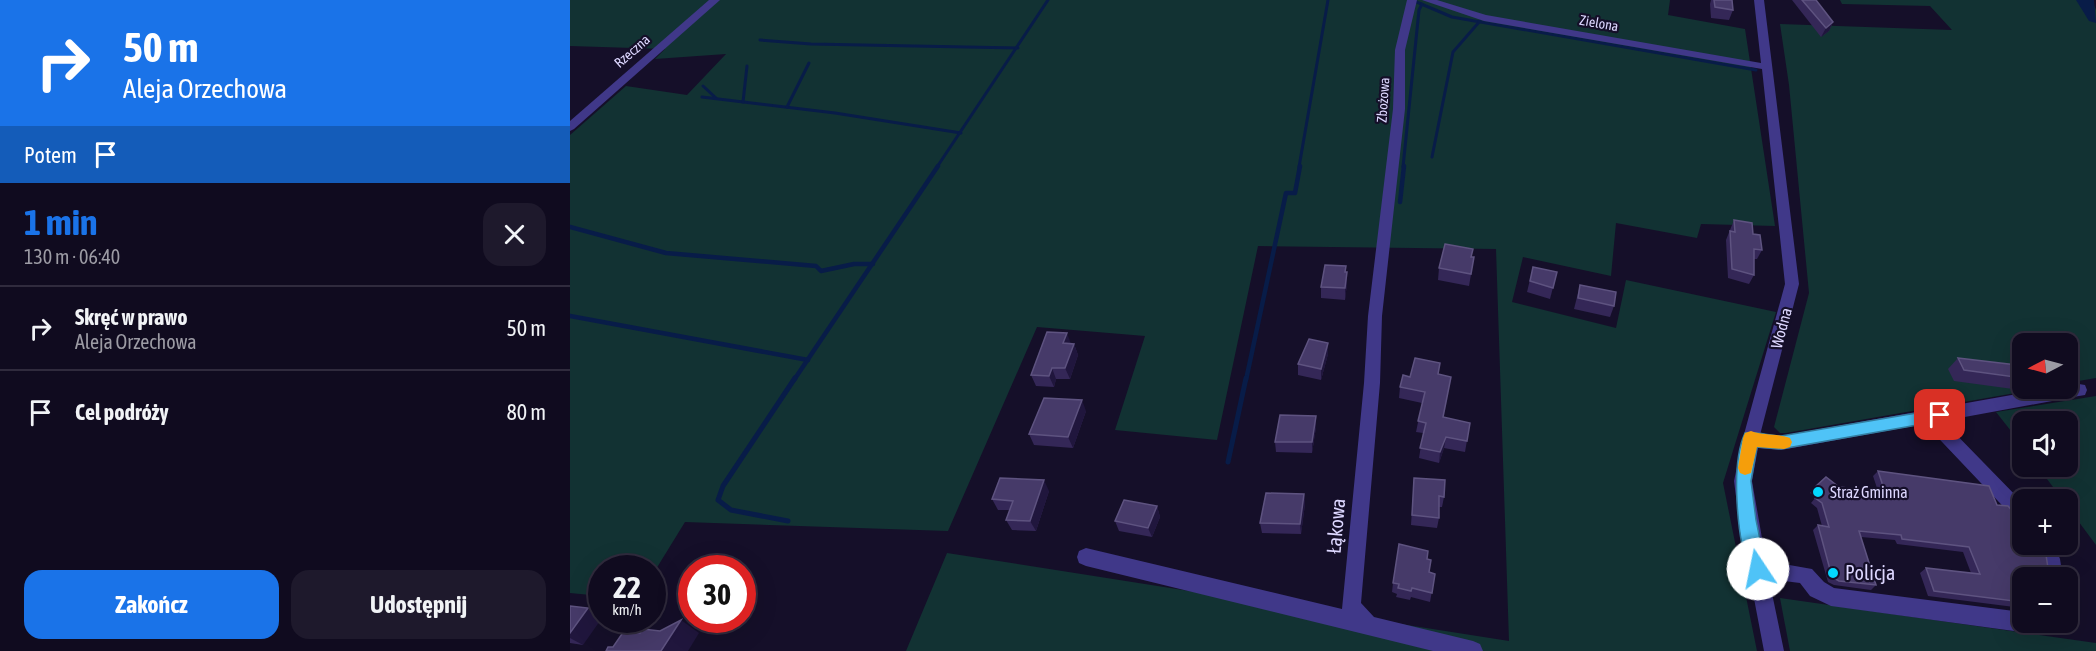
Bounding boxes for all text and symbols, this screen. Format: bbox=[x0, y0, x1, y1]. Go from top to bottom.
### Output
street label: Zielona bbox=[1578, 12, 1620, 34]
text: 50 m bbox=[123, 23, 198, 71]
icon: right bbox=[24, 24, 102, 102]
street label: Rzeczna bbox=[611, 31, 653, 71]
text: Aleja Orzechowa bbox=[123, 73, 287, 104]
street label: Zbożowa bbox=[1373, 77, 1393, 123]
icon: arrive bbox=[89, 138, 122, 171]
text: Potem bbox=[24, 142, 77, 168]
text: 1 min bbox=[24, 201, 98, 243]
button: close bbox=[483, 203, 546, 266]
text: 130 m · 06:40 bbox=[24, 245, 120, 268]
text: Skręć w prawo bbox=[75, 304, 188, 330]
street label: Wodna bbox=[1767, 306, 1795, 350]
icon: right bbox=[24, 312, 57, 345]
text: 50 m bbox=[506, 315, 546, 341]
text: Aleja Orzechowa bbox=[75, 330, 197, 353]
north arrow bbox=[2012, 333, 2078, 399]
map controls bbox=[2012, 333, 2078, 633]
pin bbox=[1914, 389, 1965, 440]
icon: arrive bbox=[24, 396, 57, 429]
icon: arrive bbox=[1923, 398, 1956, 431]
text: Cel podróży bbox=[75, 399, 169, 425]
text: 80 m bbox=[506, 399, 546, 425]
button: sound bbox=[2012, 411, 2078, 477]
place label: Straż Gminna bbox=[1830, 483, 1908, 501]
marker: Straż Gminna bbox=[1811, 485, 1825, 499]
button: + bbox=[2012, 489, 2078, 555]
street label: Łąkowa bbox=[1322, 497, 1349, 555]
position arrow bbox=[1726, 537, 1790, 601]
speed limit sign: 30 bbox=[678, 555, 756, 633]
place label: Policja bbox=[1845, 561, 1895, 584]
marker: Policja bbox=[1826, 566, 1840, 580]
button: − bbox=[2012, 567, 2078, 633]
button: Zakończ bbox=[24, 570, 279, 639]
button: Udostępnij bbox=[291, 570, 546, 639]
text: 22 bbox=[613, 570, 641, 604]
text: km/h bbox=[612, 601, 642, 618]

